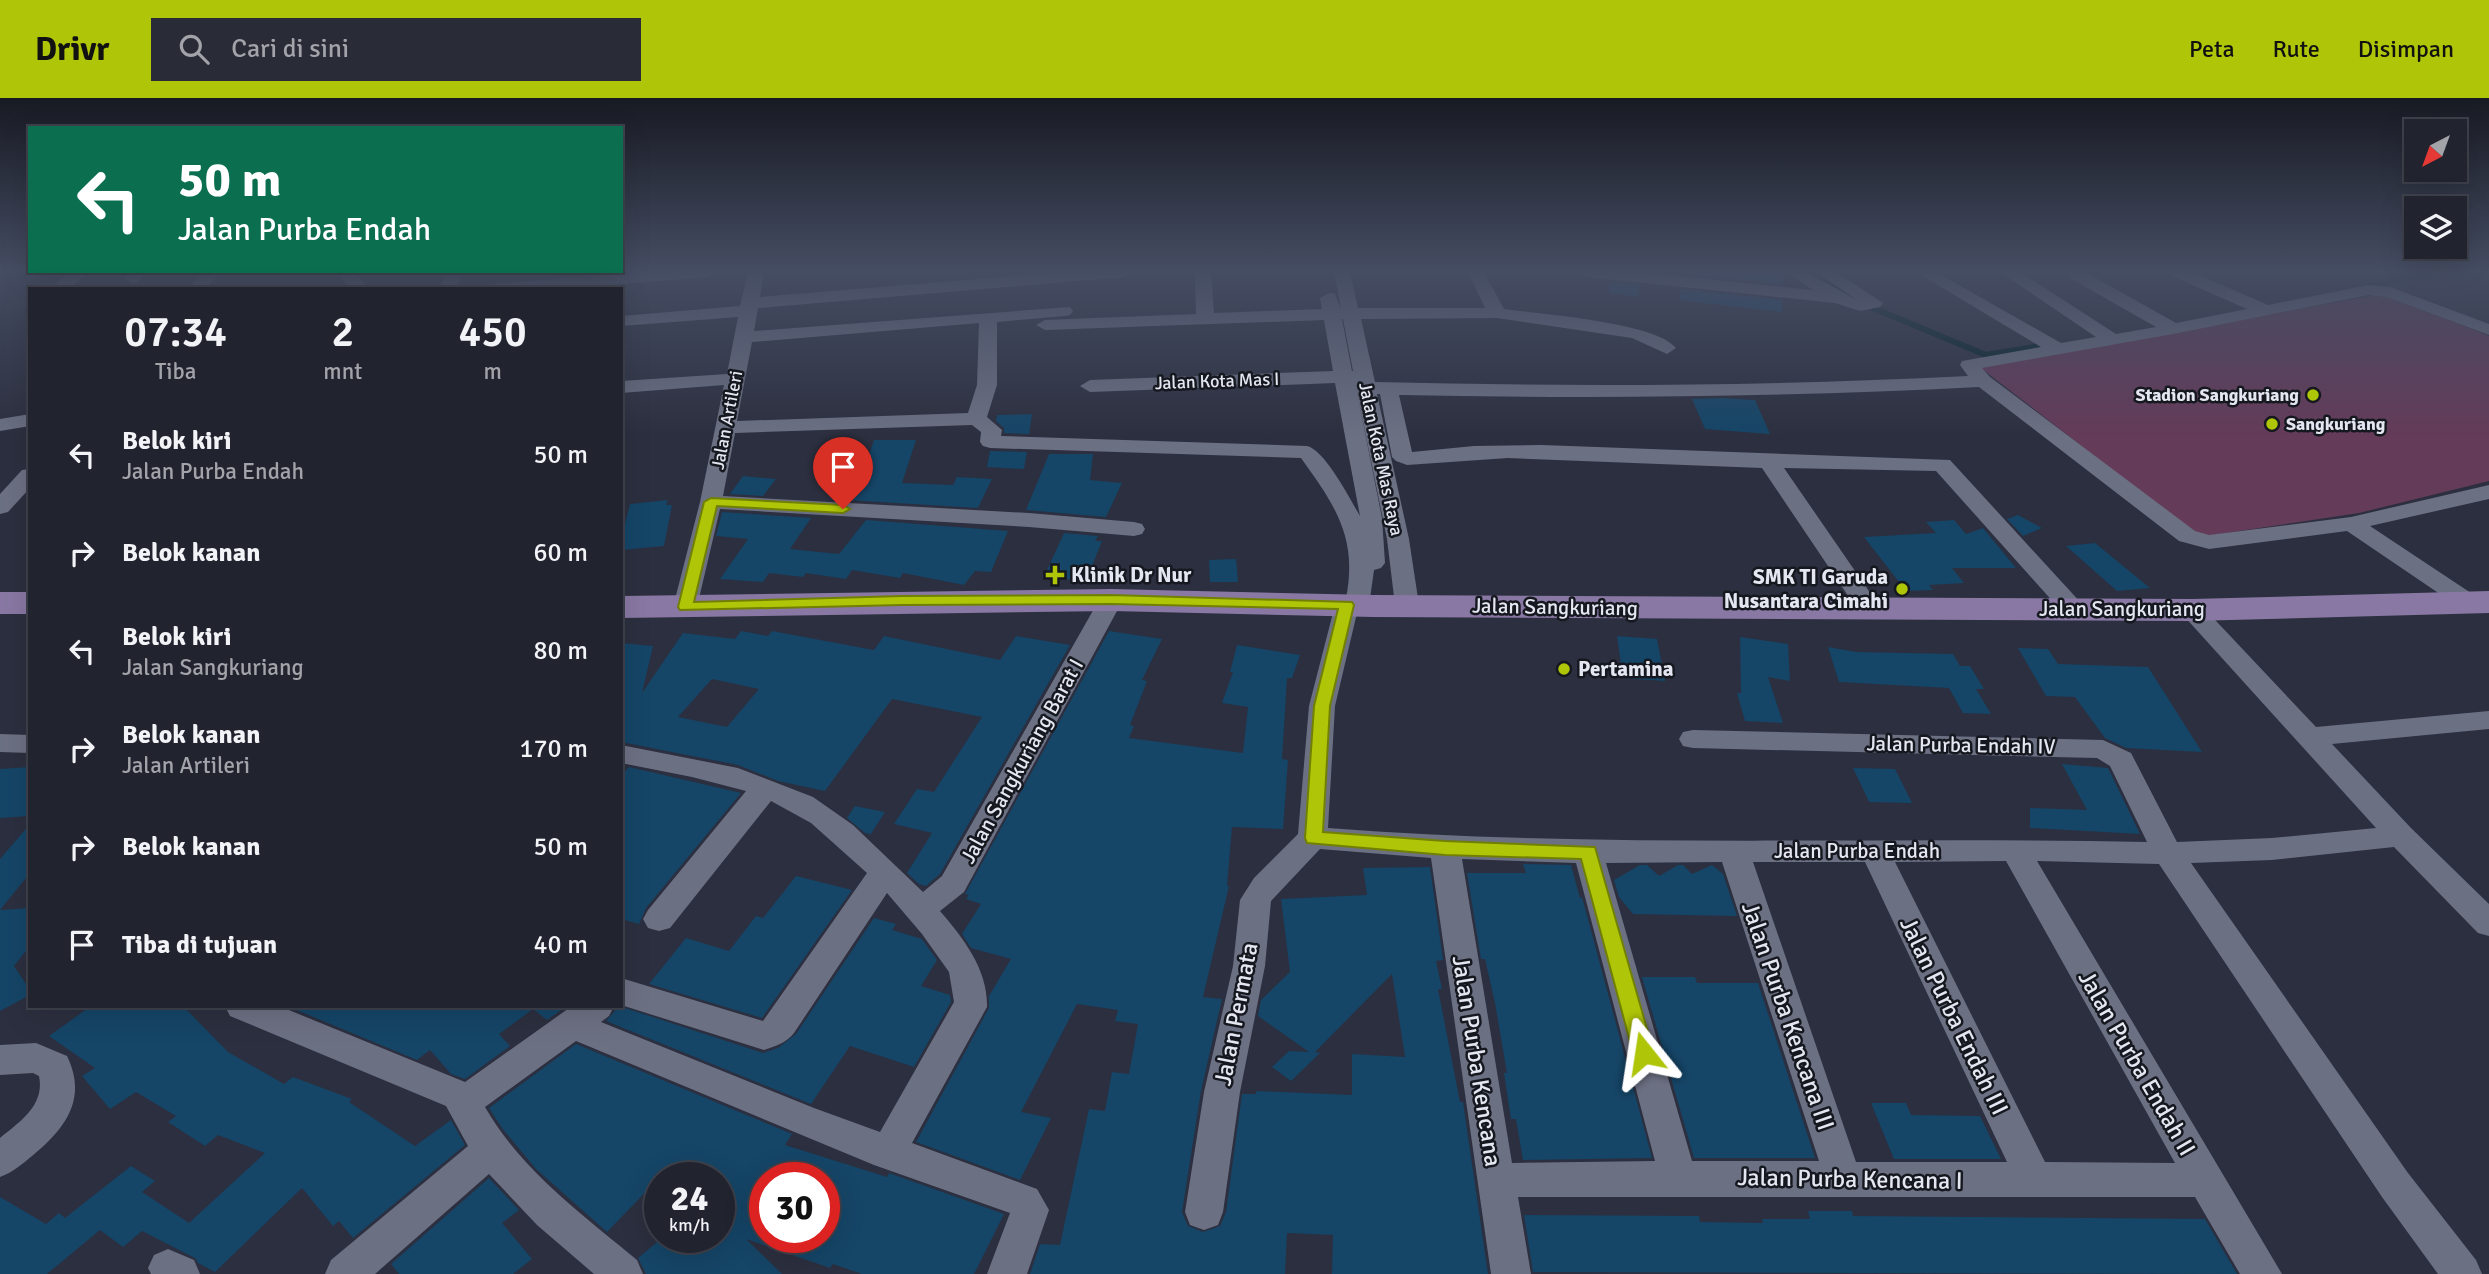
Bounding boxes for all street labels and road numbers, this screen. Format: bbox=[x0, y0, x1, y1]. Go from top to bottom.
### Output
street label: Jalan Kota Mas I bbox=[1154, 368, 1280, 394]
street label: Jalan Artileri bbox=[707, 369, 747, 471]
street label: Jalan Kota Mas Raya bbox=[1354, 380, 1408, 538]
street label: Jalan Sangkuriang bbox=[1472, 593, 1638, 621]
street label: Jalan Sangkuriang bbox=[2039, 596, 2205, 622]
street label: Jalan Sangkuriang Barat I bbox=[955, 654, 1089, 868]
street label: Jalan Purba Endah IV bbox=[1866, 730, 2056, 760]
street label: Jalan Purba Endah bbox=[1774, 838, 1940, 864]
street label: Jalan Purba Kencana III bbox=[1735, 898, 1841, 1134]
street label: Jalan Purba Endah III bbox=[1893, 912, 2015, 1120]
street label: Jalan Permata bbox=[1207, 940, 1265, 1088]
street label: Jalan Purba Kencana bbox=[1446, 953, 1508, 1169]
street label: Jalan Purba Endah II bbox=[2072, 965, 2202, 1161]
street label: Jalan Purba Kencana I bbox=[1737, 1162, 1963, 1196]

